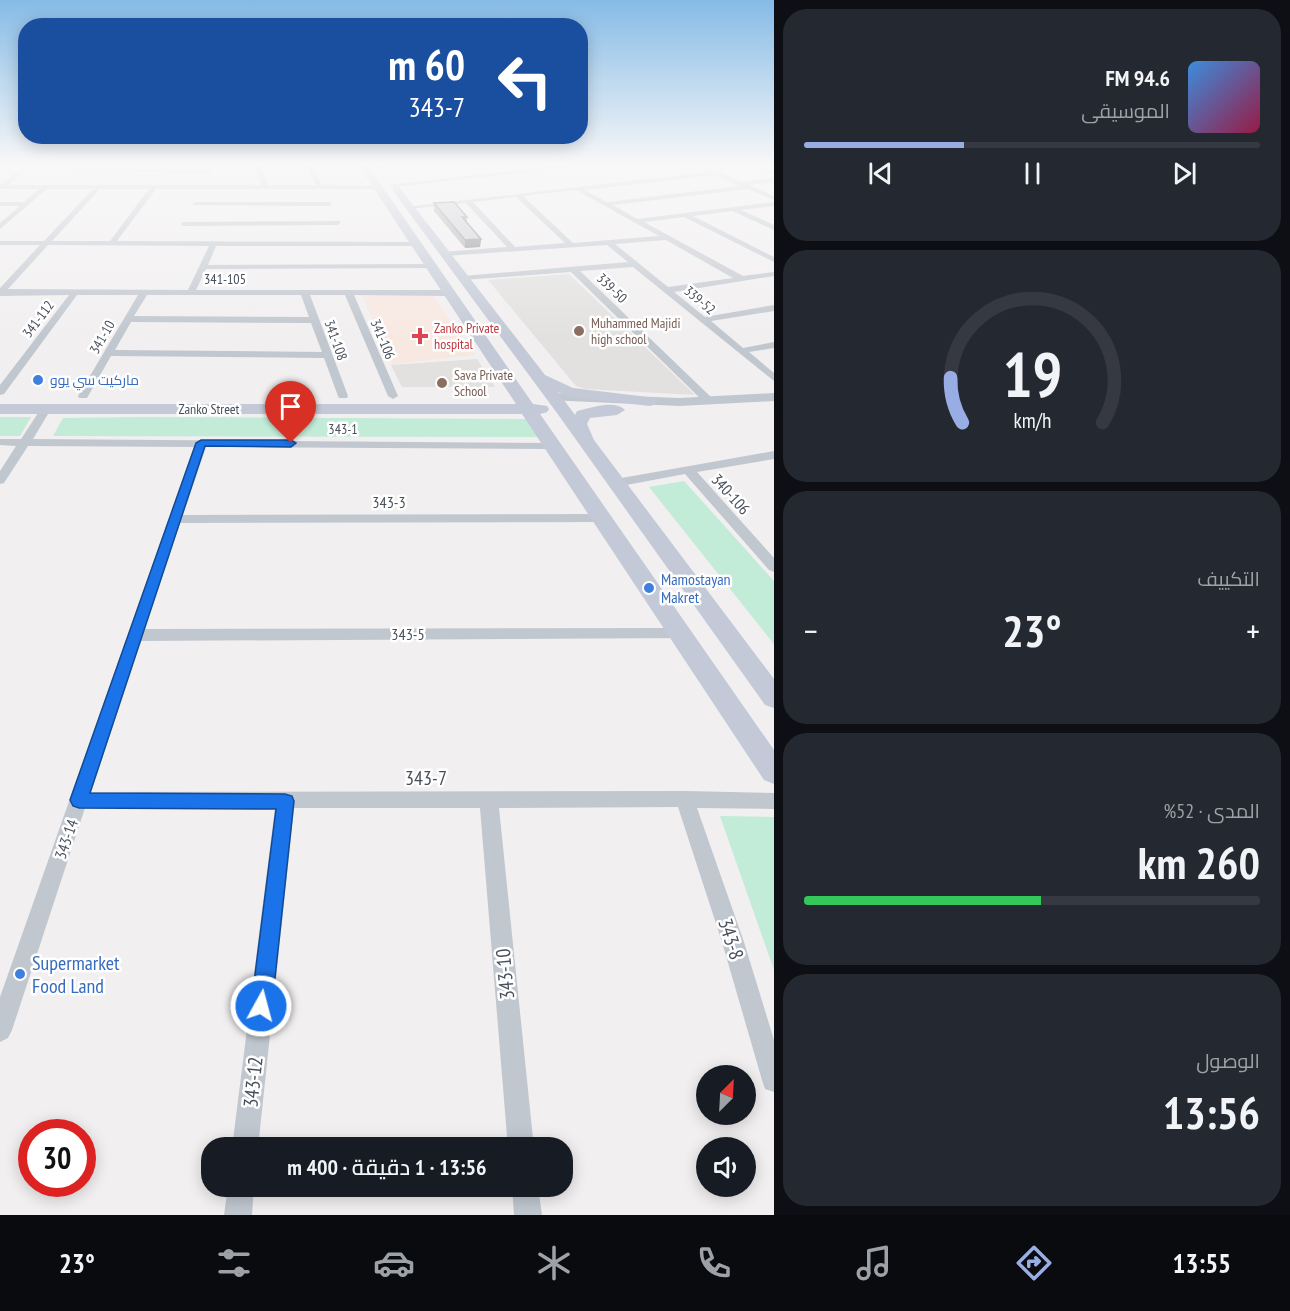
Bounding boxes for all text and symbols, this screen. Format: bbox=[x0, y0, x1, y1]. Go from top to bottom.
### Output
text: 60 m bbox=[388, 37, 465, 92]
icon: left bbox=[486, 42, 564, 120]
text: 94.6 FM bbox=[1105, 64, 1170, 92]
text: 343-7 bbox=[409, 90, 465, 124]
text: الموسيقى bbox=[1081, 98, 1170, 124]
icon: previous bbox=[864, 157, 897, 190]
icon: pause bbox=[1016, 157, 1049, 190]
icon: next bbox=[1168, 157, 1201, 190]
street label: 339-50 bbox=[593, 269, 631, 307]
street label: 341-105 bbox=[204, 270, 246, 288]
street label: 339-52 bbox=[681, 282, 719, 318]
street label: 341-112 bbox=[18, 297, 58, 341]
place label: Muhammed Majidi high school bbox=[591, 314, 680, 348]
street label: 341-106 bbox=[367, 316, 399, 362]
street label: 341-10 bbox=[85, 317, 119, 357]
street label: 341-108 bbox=[320, 317, 352, 363]
place label: Zanko Private hospital bbox=[434, 319, 500, 353]
marker: Muhammed Majidi high school bbox=[572, 324, 586, 338]
marker: Zanko Private hospital bbox=[411, 327, 429, 345]
text: 19 bbox=[1002, 333, 1062, 414]
place label: Sava Private School bbox=[454, 366, 513, 400]
place label: ماركيت سي يوو bbox=[50, 371, 139, 391]
marker: ماركيت سي يوو bbox=[31, 373, 45, 387]
marker: Sava Private School bbox=[435, 376, 449, 390]
pin bbox=[265, 381, 316, 443]
icon: arrive bbox=[274, 390, 307, 423]
street label: Zanko Street bbox=[179, 400, 240, 418]
text: km/h bbox=[1013, 407, 1051, 435]
street label: 343-1 bbox=[328, 420, 358, 438]
street label: 340-106 bbox=[708, 470, 754, 518]
street label: 343-3 bbox=[372, 492, 406, 512]
text: التكييف bbox=[1197, 566, 1260, 592]
place label: Mamostayan Makret bbox=[661, 569, 731, 607]
marker: Mamostayan Makret bbox=[642, 581, 656, 595]
text: 23° bbox=[1002, 601, 1062, 659]
text: − bbox=[804, 609, 818, 652]
text: + bbox=[1246, 609, 1260, 652]
street label: 343-5 bbox=[391, 624, 425, 644]
street label: 343-7 bbox=[405, 765, 447, 791]
text: المدى · 52% bbox=[1164, 798, 1260, 824]
street label: 343-14 bbox=[50, 817, 82, 861]
text: 260 km bbox=[1138, 833, 1260, 891]
street label: 343-8 bbox=[712, 915, 750, 963]
street label: 343-10 bbox=[490, 948, 520, 1000]
place label: Supermarket Food Land bbox=[32, 950, 120, 999]
marker: Supermarket Food Land bbox=[13, 967, 27, 981]
position arrow bbox=[229, 974, 293, 1038]
text: الوصول bbox=[1196, 1048, 1260, 1074]
street label: 343-12 bbox=[237, 1055, 269, 1109]
north arrow bbox=[696, 1065, 756, 1125]
map controls bbox=[696, 1065, 756, 1197]
text: 13:56 bbox=[1163, 1083, 1260, 1141]
speed limit sign: 30 bbox=[18, 1119, 96, 1197]
button: sound bbox=[696, 1137, 756, 1197]
text: 13:56 · 1 دقيقة · 400 m bbox=[287, 1153, 487, 1181]
icon: filters bbox=[213, 1242, 255, 1284]
icon: car bbox=[373, 1242, 415, 1284]
icon: climate bbox=[533, 1242, 575, 1284]
icon: phone bbox=[693, 1242, 735, 1284]
icon: music bbox=[853, 1242, 895, 1284]
icon: directions bbox=[1013, 1242, 1055, 1284]
text: 23° bbox=[59, 1246, 95, 1280]
text: 13:55 bbox=[1173, 1246, 1231, 1280]

